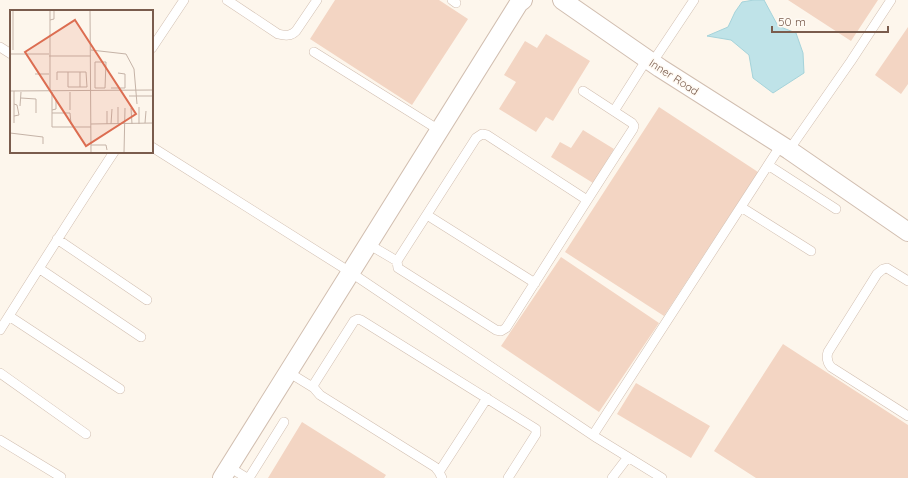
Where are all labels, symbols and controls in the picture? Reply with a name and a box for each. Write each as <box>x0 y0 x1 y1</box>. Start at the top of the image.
scale bar <box>772 8 888 34</box>
inset map <box>10 10 153 153</box>
text: 50 m <box>778 14 806 29</box>
street label: Inner Road <box>647 56 701 98</box>

